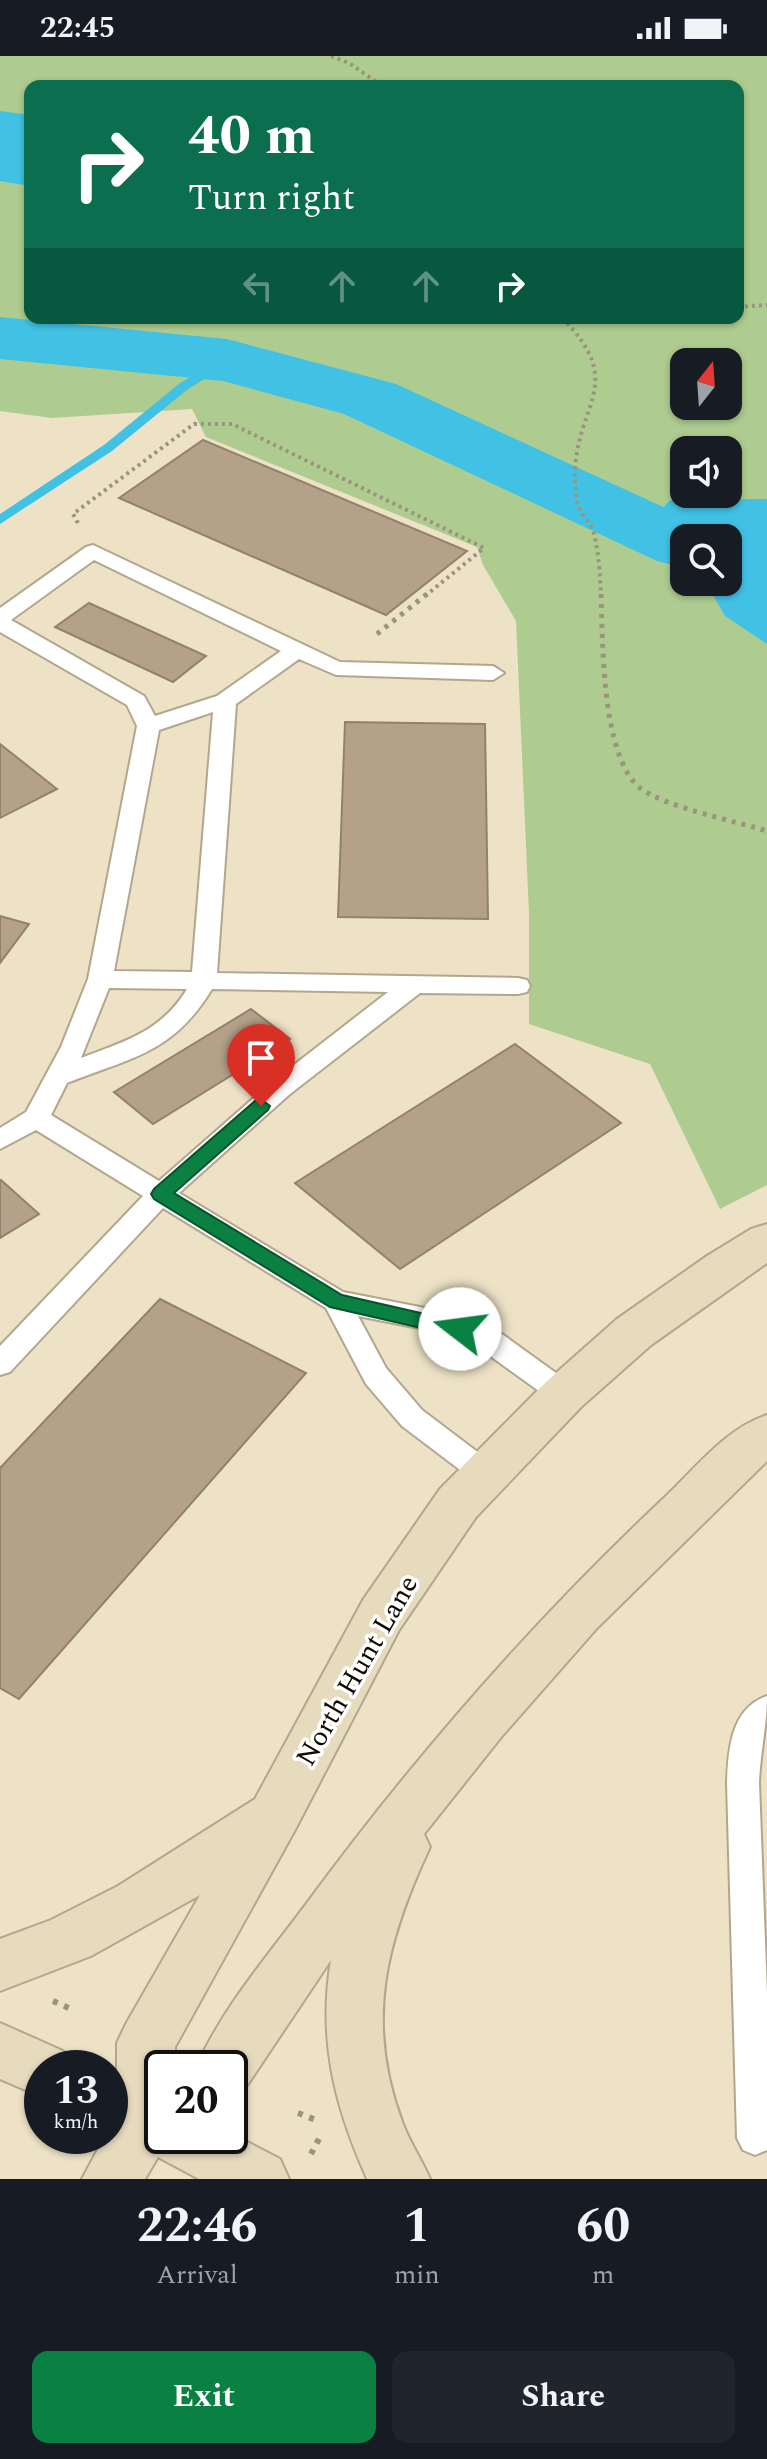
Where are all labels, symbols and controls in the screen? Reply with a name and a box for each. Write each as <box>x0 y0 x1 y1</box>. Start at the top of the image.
text: 22:45 <box>40 5 115 51</box>
text: 40 m <box>188 94 315 179</box>
icon: right <box>56 112 160 216</box>
text: Turn right <box>188 171 355 226</box>
icon: left <box>236 264 280 308</box>
icon: ahead <box>320 264 364 308</box>
icon: ahead <box>404 264 448 308</box>
icon: right <box>488 264 532 308</box>
north arrow <box>670 348 742 420</box>
map controls <box>670 348 742 596</box>
button: sound <box>670 436 742 508</box>
button: search <box>670 524 742 596</box>
pin <box>227 1024 295 1106</box>
icon: arrive <box>239 1036 283 1080</box>
position arrow <box>418 1287 502 1371</box>
street label: North Hunt Lane <box>285 1567 430 1774</box>
speed limit sign: 20 <box>144 2050 248 2154</box>
text: 13 <box>54 2061 98 2122</box>
text: km/h <box>54 2107 99 2137</box>
text: 22:46 <box>137 2190 257 2263</box>
text: 1 <box>403 2190 430 2263</box>
text: 60 <box>576 2190 630 2263</box>
text: Arrival <box>157 2255 238 2295</box>
text: min <box>394 2255 440 2295</box>
text: m <box>592 2255 614 2295</box>
button: Exit <box>32 2351 376 2443</box>
button: Share <box>392 2351 735 2443</box>

